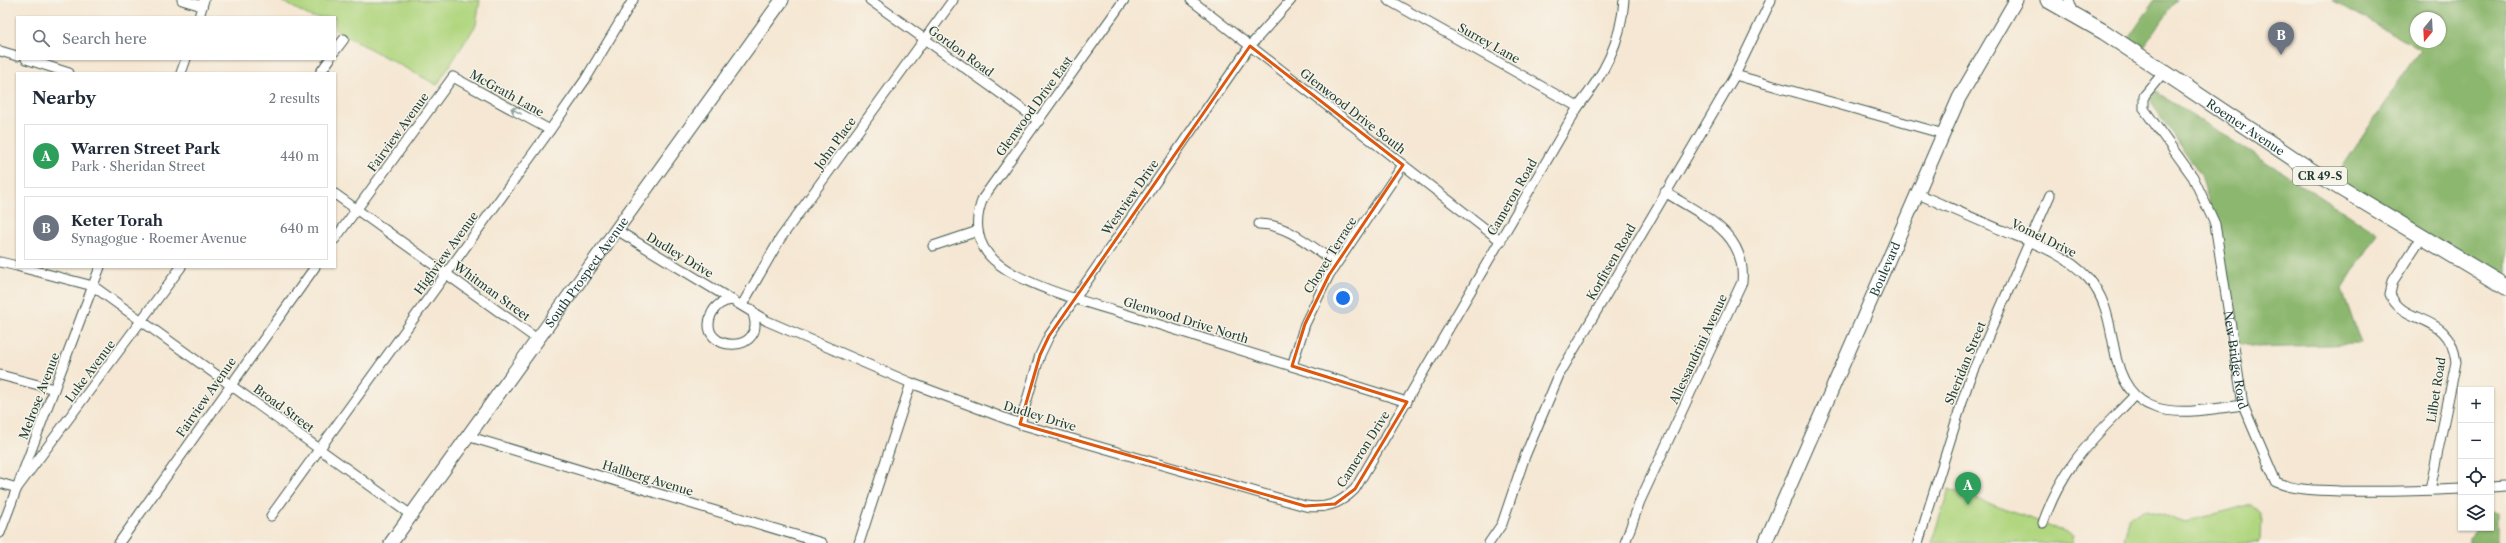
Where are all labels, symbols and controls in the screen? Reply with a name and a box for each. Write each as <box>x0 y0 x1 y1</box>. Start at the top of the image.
north arrow <box>2410 12 2446 48</box>
search box <box>16 16 336 60</box>
street label: Surrey Lane <box>1455 20 1523 66</box>
street label: Gordon Road <box>925 22 997 80</box>
pin: B <box>2268 22 2294 55</box>
icon: search <box>30 27 52 49</box>
text: Search here <box>62 29 147 48</box>
street label: Glenwood Drive East <box>993 52 1076 159</box>
street label: Glenwood Drive South <box>1297 65 1409 157</box>
street label: McGrath Lane <box>467 66 547 120</box>
text: Nearby <box>32 88 96 108</box>
street label: Fairview Avenue <box>364 89 432 174</box>
text: 2 results <box>269 90 320 106</box>
street label: Roemer Avenue <box>2204 95 2288 158</box>
one-way arrow <box>510 107 522 115</box>
street label: John Place <box>810 114 859 174</box>
text: Warren Street Park <box>71 139 220 158</box>
text: A <box>41 148 51 164</box>
text: 440 m <box>280 148 319 164</box>
street label: Cameron Road <box>1484 155 1540 238</box>
street label: Westview Drive <box>1098 156 1162 239</box>
text: Park · Sheridan Street <box>71 158 205 174</box>
road number: CR 49-S <box>2293 167 2347 185</box>
street label: Highview Avenue <box>411 208 481 297</box>
text: Keter Torah <box>71 211 163 230</box>
street label: South Prospect Avenue <box>541 214 631 330</box>
street label: Chovet Terrace <box>1300 214 1360 296</box>
street label: Vomel Drive <box>2008 215 2079 260</box>
text: B <box>41 220 51 236</box>
text: 640 m <box>280 220 319 236</box>
street label: Korfitsen Road <box>1583 221 1639 303</box>
street label: Dudley Drive <box>644 229 716 281</box>
text: Synagogue · Roemer Avenue <box>71 230 247 246</box>
street label: Boulevard <box>1866 239 1903 298</box>
street label: Whitman Street <box>450 258 534 324</box>
your location <box>1333 288 1353 308</box>
street label: Allessandrini Avenue <box>1666 291 1730 407</box>
street label: Glenwood Drive North <box>1122 294 1251 346</box>
street label: New Bridge Road <box>2221 310 2252 412</box>
street label: Sheridan Street <box>1941 318 1989 407</box>
street label: Luke Avenue <box>62 337 118 405</box>
street label: Melrose Avenue <box>16 350 63 441</box>
street label: Fairview Avenue <box>173 354 239 440</box>
street label: Lilbet Road <box>2423 355 2449 424</box>
street label: Broad Street <box>251 381 318 436</box>
map controls <box>2458 387 2494 531</box>
button: + <box>2458 387 2494 423</box>
street label: Dudley Drive <box>1002 398 1078 434</box>
street label: Cameron Drive <box>1333 408 1393 490</box>
button: − <box>2458 423 2494 459</box>
street label: Hallberg Avenue <box>601 457 696 499</box>
button: locate <box>2458 459 2494 495</box>
pin: A <box>1955 472 1981 505</box>
button: layers <box>2458 495 2494 531</box>

